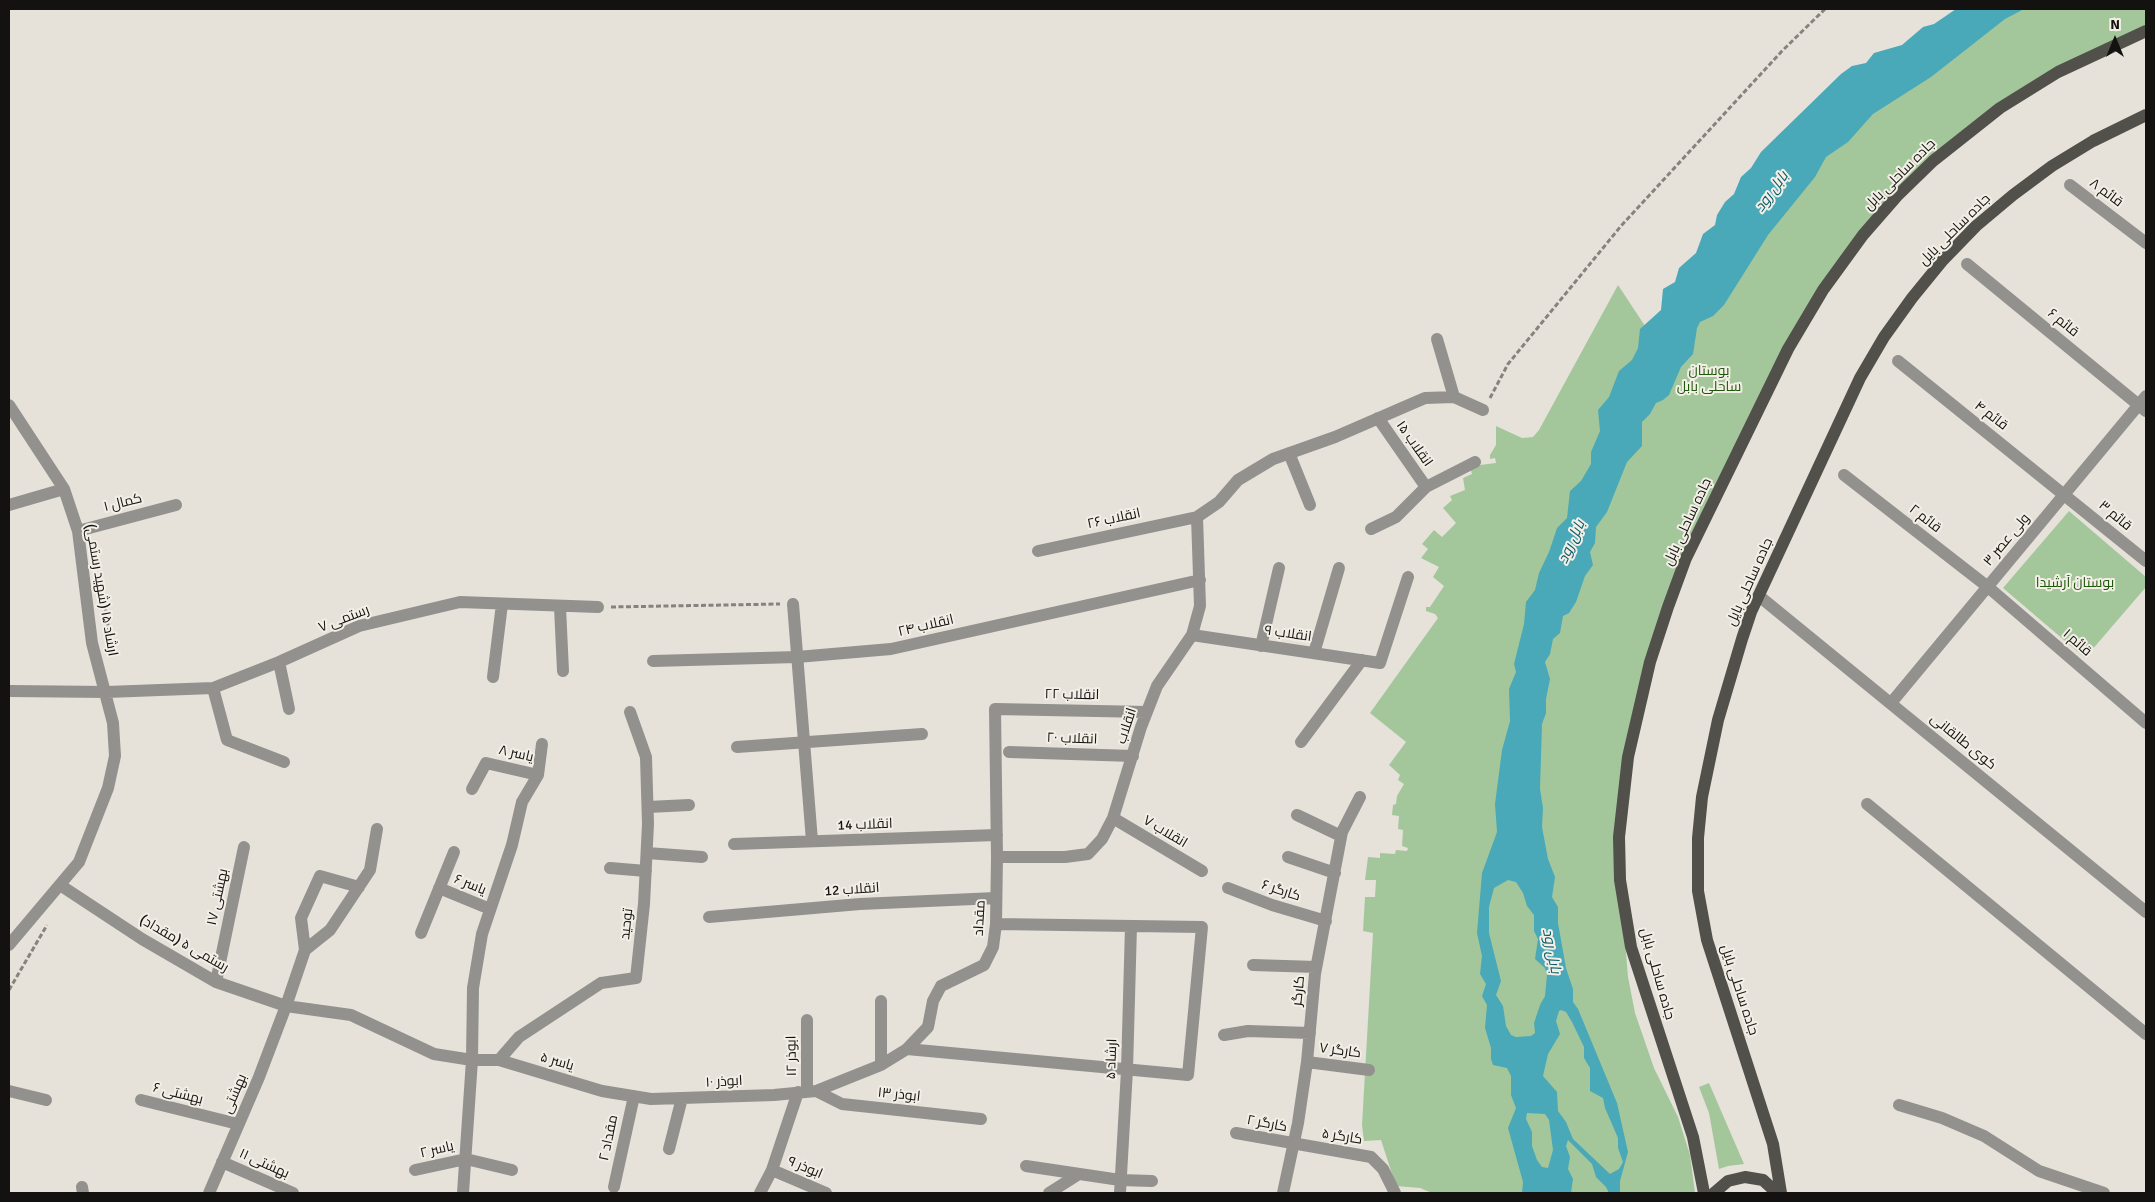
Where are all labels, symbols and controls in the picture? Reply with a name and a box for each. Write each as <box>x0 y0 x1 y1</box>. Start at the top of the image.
north arrow <box>2090 15 2140 65</box>
text: N <box>2110 16 2120 33</box>
street label: جاده ساحلی بابل <box>1861 136 1939 214</box>
water label: بابل رود <box>1751 168 1793 216</box>
street label: قائم ۸ <box>2086 175 2126 211</box>
street label: جاده ساحلی بایل <box>1916 191 1994 269</box>
street label: قائم ۶ <box>2044 305 2082 341</box>
park label: بوستان ساحلی بابل <box>1677 363 1741 396</box>
street label: قائم ۴ <box>1971 398 2011 434</box>
street label: انقلاب ۱۵ <box>1392 418 1436 470</box>
street label: جاده ساحلی بابل <box>1660 476 1716 568</box>
street label: کمال ۱ <box>102 490 144 516</box>
street label: قائم ۳ <box>2095 497 2135 535</box>
street label: قائم ۲ <box>1906 501 1944 537</box>
street label: انقلاب ۲۶ <box>1086 505 1142 533</box>
street label: ولی عصر ۳ <box>1980 510 2034 570</box>
water label: بابل رود <box>1555 518 1589 566</box>
street label: ارشاد ۱۵ (شهید رستمی) <box>81 523 121 657</box>
street label: جاده ساحلی بایل <box>1723 535 1777 629</box>
park label: بوستان آرشیدا <box>2036 575 2114 591</box>
street label: رستمی ۷ <box>316 602 372 636</box>
street label: انقلاب ۲۴ <box>897 611 955 641</box>
street label: انقلاب ۹ <box>1263 622 1313 646</box>
street label: قائم ۱ <box>2059 626 2095 660</box>
street label: انقلاب ۲۲ <box>1044 686 1100 704</box>
street label: انقلاب <box>1113 706 1141 746</box>
street label: کوی طالقانی <box>1927 710 1999 774</box>
street label: انقلاب ۲۰ <box>1046 730 1098 748</box>
street label: یاسر ۸ <box>497 742 535 766</box>
street label: انقلاب ۷ <box>1140 812 1190 852</box>
street label: انقلاب 14 <box>837 816 893 834</box>
street label: بهشتی ۱۷ <box>204 867 232 927</box>
street label: یاسر ۶ <box>451 871 489 899</box>
street label: کارگر ۶ <box>1259 877 1303 905</box>
street label: انقلاب 12 <box>824 880 880 900</box>
street label: مقداد <box>971 900 989 936</box>
street label: توحید <box>617 908 637 940</box>
street label: رستمی ۵ (مقداد) <box>136 912 232 976</box>
street label: جاده ساحلی بابل <box>1636 926 1678 1022</box>
water label: بابل رود <box>1538 927 1564 975</box>
street label: جاده ساحلی بایل <box>1716 942 1762 1038</box>
street label: کارگر <box>1289 975 1309 1007</box>
street label: ابوذر ۱۲ <box>783 1035 801 1077</box>
street label: ارشاد ۵ <box>1103 1038 1121 1080</box>
street label: کارگر ۷ <box>1318 1040 1362 1062</box>
street label: یاسر ۵ <box>538 1049 576 1075</box>
street label: بهشتی <box>219 1072 251 1116</box>
street label: ابوذر ۱۰ <box>705 1073 743 1091</box>
street label: بهشتی ۶ <box>151 1080 205 1108</box>
street label: ابوذر ۱۳ <box>877 1084 921 1106</box>
street label: کارگر ۲ <box>1245 1112 1289 1136</box>
street label: مقداد ۲ <box>596 1114 622 1162</box>
street label: کارگر ۵ <box>1320 1126 1364 1148</box>
street label: یاسر ۲ <box>419 1138 455 1162</box>
street label: بهشتی ۱۱ <box>236 1145 292 1183</box>
street label: ابوذر ۹ <box>785 1153 825 1183</box>

